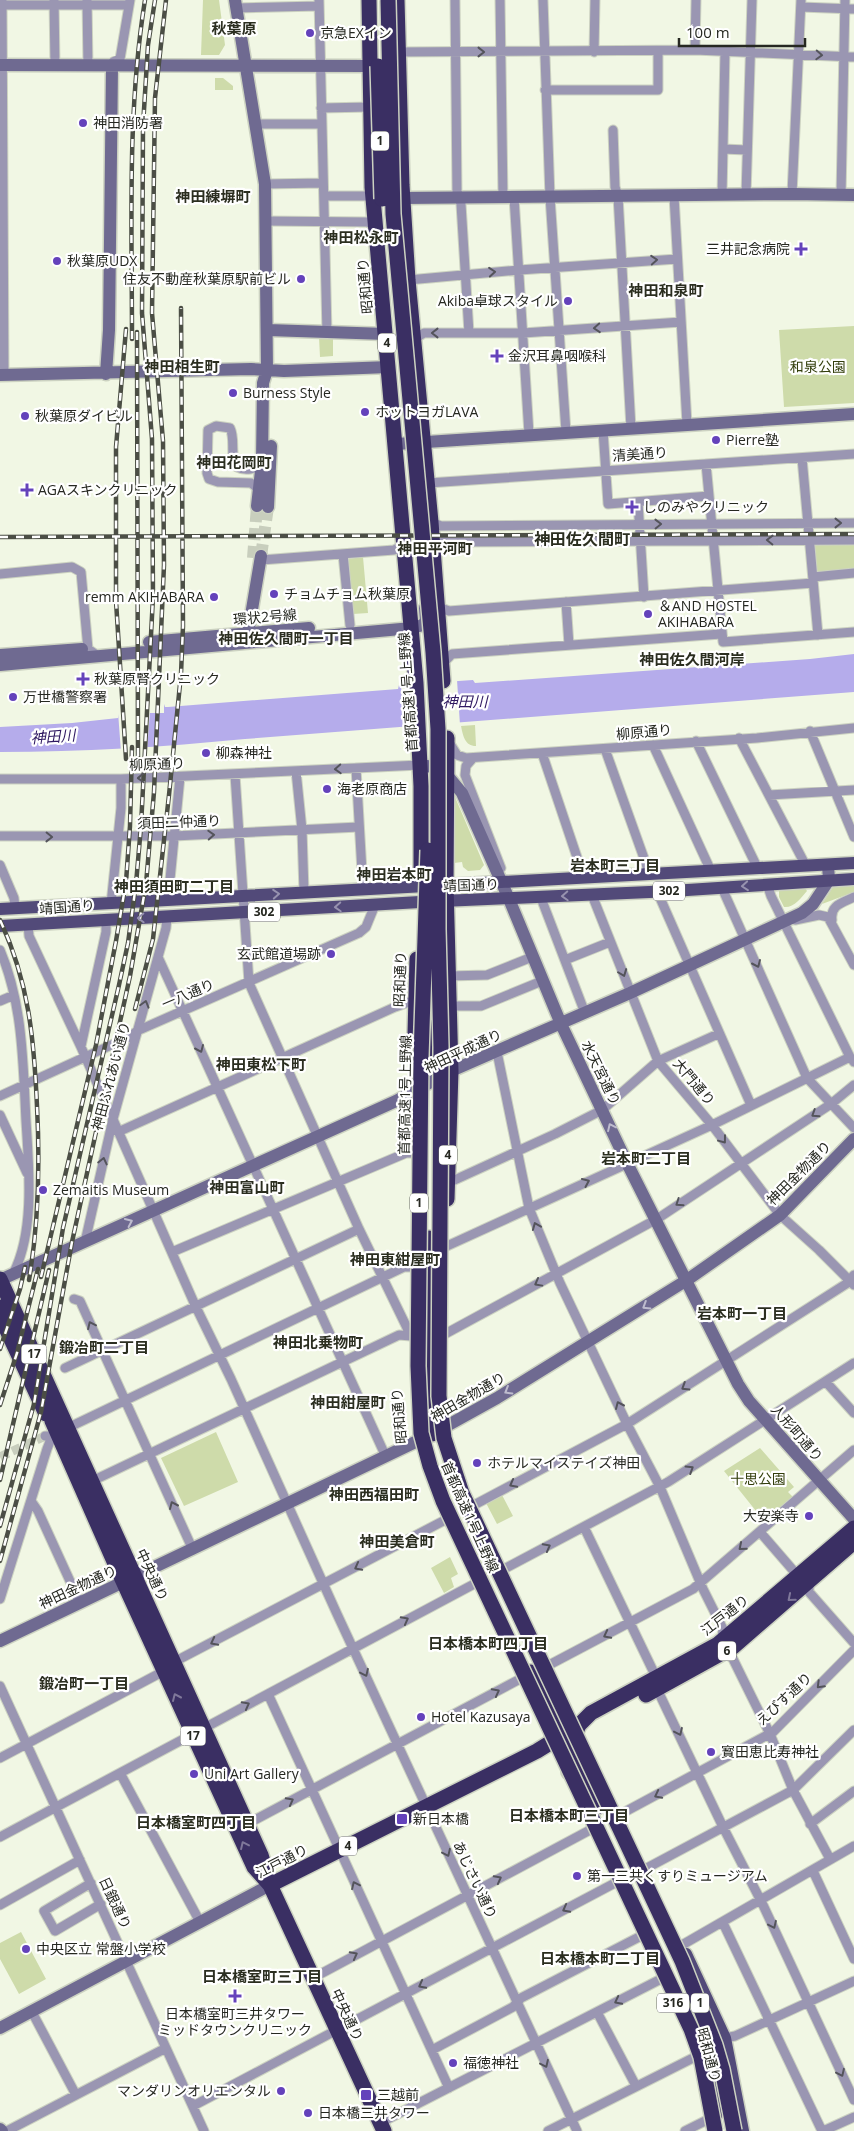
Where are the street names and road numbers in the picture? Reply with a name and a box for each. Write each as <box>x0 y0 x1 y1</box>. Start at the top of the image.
road number: 1 <box>371 132 389 150</box>
street label: 昭和通り <box>353 257 376 315</box>
road number: 4 <box>378 333 396 352</box>
street label: 清美通り <box>611 442 669 465</box>
street label: 環状2号線 <box>232 604 298 629</box>
street label: 首都高速1号上野線 <box>394 632 421 753</box>
street label: 柳原通り <box>615 720 673 743</box>
street label: 柳原通り <box>129 753 185 774</box>
street label: 須田二仲通り <box>137 811 221 832</box>
street label: 靖国通り <box>443 874 499 895</box>
road number: 302 <box>653 881 685 900</box>
street label: 靖国通り <box>38 895 96 918</box>
road number: 302 <box>248 902 280 922</box>
street label: 昭和通り <box>389 951 410 1007</box>
street label: 一八通り <box>158 974 217 1013</box>
street label: 神田ふれあい通り <box>87 1019 134 1132</box>
street label: 神田平成通り <box>421 1024 505 1077</box>
street label: 首都高速1号上野線 <box>394 1035 415 1155</box>
street label: 水天宮通り <box>578 1037 625 1108</box>
street label: 大門通り <box>669 1054 720 1109</box>
street label: 神田金物通り <box>762 1136 835 1209</box>
road number: 4 <box>439 1146 457 1164</box>
road number: 1 <box>410 1194 428 1212</box>
road number: 17 <box>22 1345 46 1364</box>
street label: 神田金物通り <box>427 1367 509 1426</box>
street label: 昭和通り <box>387 1387 410 1445</box>
street label: 人形町通り <box>767 1400 828 1465</box>
street label: 首都高速1号上野線 <box>437 1458 504 1575</box>
street label: 中央通り <box>132 1545 173 1604</box>
street label: 神田金物通り <box>36 1560 120 1613</box>
street label: 江戸通り <box>697 1590 753 1639</box>
road number: 6 <box>718 1642 736 1660</box>
street label: えびす通り <box>752 1668 816 1729</box>
road number: 17 <box>180 1726 206 1745</box>
road number: 4 <box>339 1836 357 1855</box>
street label: あじさい通り <box>449 1838 502 1922</box>
street label: 江戸通り <box>253 1839 311 1882</box>
street label: 日銀通り <box>95 1873 136 1932</box>
street label: 中央通り <box>327 1985 368 2044</box>
road number: 316 <box>657 1994 689 2012</box>
road number: 1 <box>691 1994 709 2012</box>
street label: 昭和通り <box>693 2025 726 2084</box>

